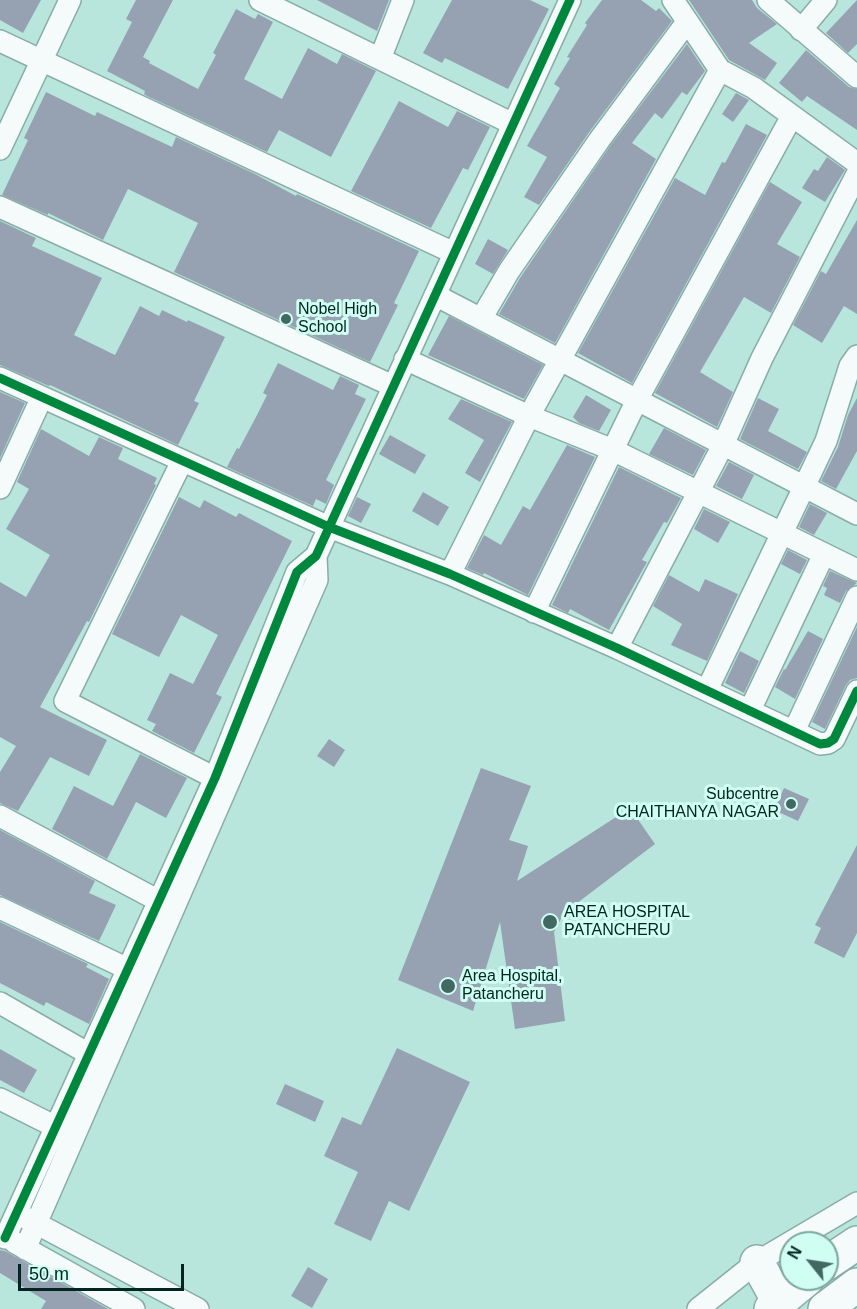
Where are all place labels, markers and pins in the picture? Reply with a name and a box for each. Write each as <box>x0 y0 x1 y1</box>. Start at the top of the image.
place label: Nobel High School <box>298 300 377 338</box>
marker: Nobel High School <box>279 312 293 326</box>
place label: Subcentre CHAITHANYA NAGAR <box>616 785 779 823</box>
marker: Subcentre CHAITHANYA NAGAR <box>784 797 798 811</box>
place label: AREA HOSPITAL PATANCHERU <box>564 903 690 941</box>
marker: AREA HOSPITAL PATANCHERU <box>541 913 559 931</box>
place label: Area Hospital, Patancheru <box>462 967 562 1005</box>
marker: Area Hospital, Patancheru <box>439 977 457 995</box>

